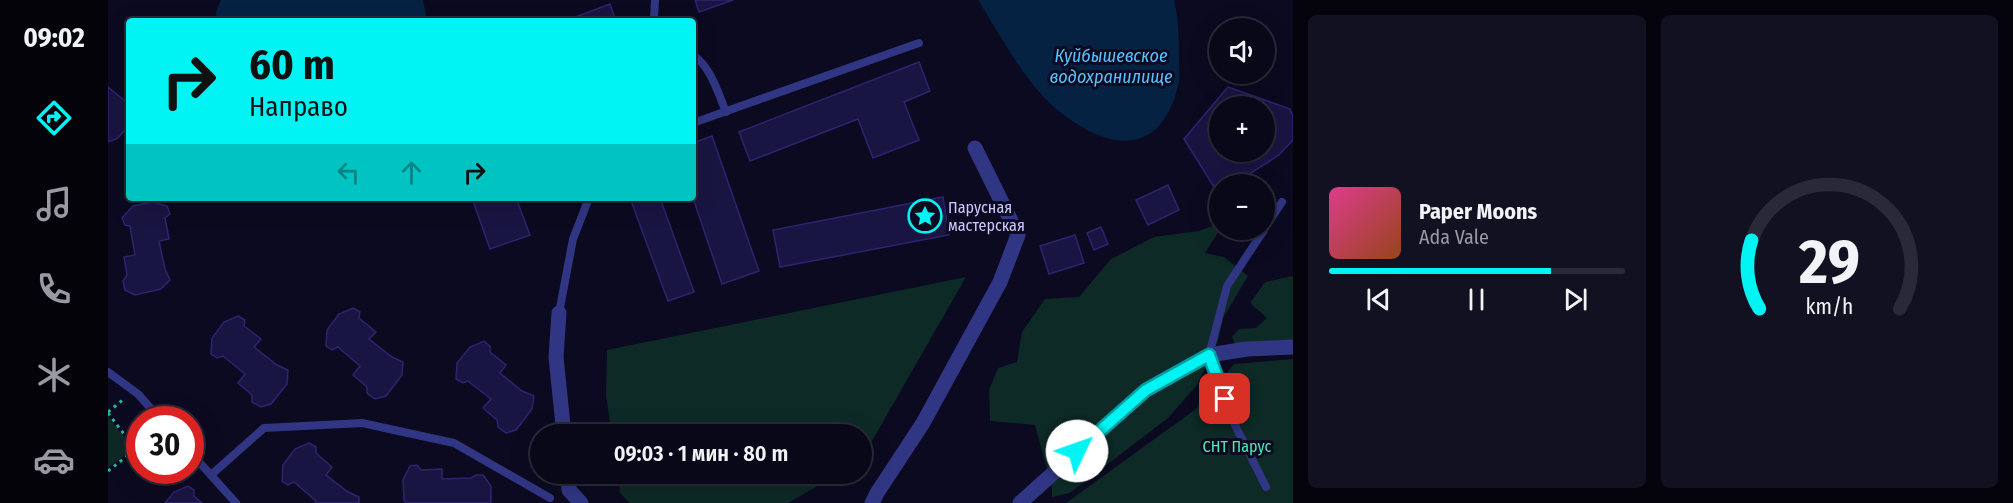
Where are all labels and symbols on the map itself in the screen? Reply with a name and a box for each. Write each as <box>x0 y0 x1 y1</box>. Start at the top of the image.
water label: Куйбышевское водохранилище <box>1050 45 1173 88</box>
place icon: Парусная мастерская <box>907 198 943 234</box>
place label: Парусная мастерская <box>948 198 1025 235</box>
pin <box>1199 373 1250 424</box>
speed limit sign: 30 <box>126 406 204 484</box>
position arrow <box>1045 419 1109 483</box>
park label: СНТ Парус <box>1203 437 1272 456</box>

